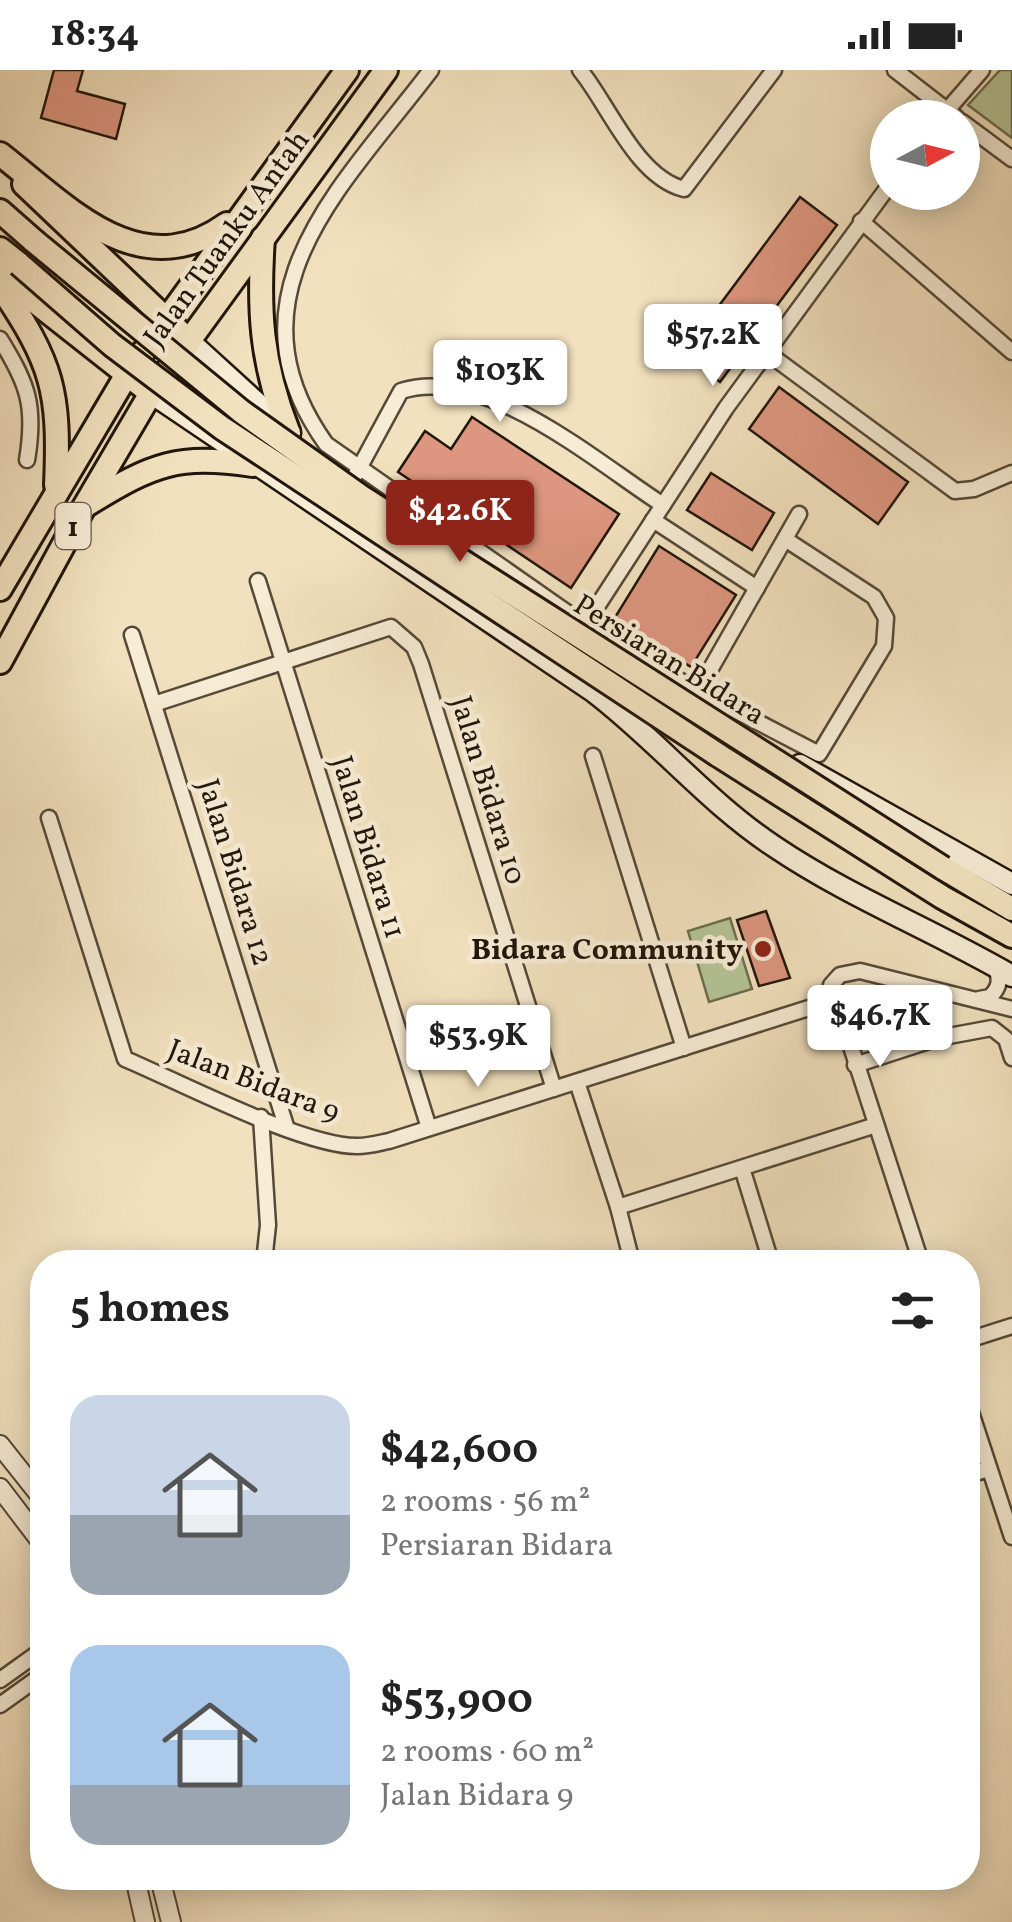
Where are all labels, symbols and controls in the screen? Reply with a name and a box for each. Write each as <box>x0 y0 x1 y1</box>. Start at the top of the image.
text: 18:34 <box>50 9 139 62</box>
north arrow <box>870 100 980 210</box>
map controls <box>870 100 980 210</box>
street label: Jalan Tuanku Antah <box>134 122 321 356</box>
pin: $57.2K <box>632 304 794 389</box>
text: $57.2K <box>666 314 760 358</box>
pin: $103K <box>430 340 570 425</box>
text: $103K <box>455 350 545 394</box>
pin: $42.6K <box>379 480 541 565</box>
text: $42.6K <box>408 490 512 534</box>
road number: 1 <box>56 503 90 549</box>
street label: Persiaran Bidara <box>565 585 773 737</box>
street label: Jalan Bidara 10 <box>438 691 536 890</box>
street label: Jalan Bidara 11 <box>319 751 415 944</box>
street label: Jalan Bidara 12 <box>186 774 282 971</box>
place label: Bidara Community <box>471 930 743 972</box>
marker: Bidara Community <box>752 938 774 960</box>
pin: $46.7K <box>799 985 961 1070</box>
text: $46.7K <box>829 995 931 1039</box>
pin: $53.9K <box>397 1005 559 1090</box>
text: $53.9K <box>428 1015 528 1059</box>
street label: Jalan Bidara 9 <box>161 1030 345 1134</box>
text: 5 homes <box>70 1281 230 1340</box>
icon: filters <box>885 1283 940 1338</box>
text: $42,600 <box>380 1422 538 1481</box>
icon: home <box>150 1435 270 1555</box>
text: 2 rooms · 56 m² <box>380 1481 590 1525</box>
text: Persiaran Bidara <box>380 1525 614 1569</box>
text: $53,900 <box>380 1672 533 1731</box>
icon: home <box>150 1685 270 1805</box>
text: 2 rooms · 60 m² <box>380 1731 594 1775</box>
text: Jalan Bidara 9 <box>380 1775 573 1819</box>

